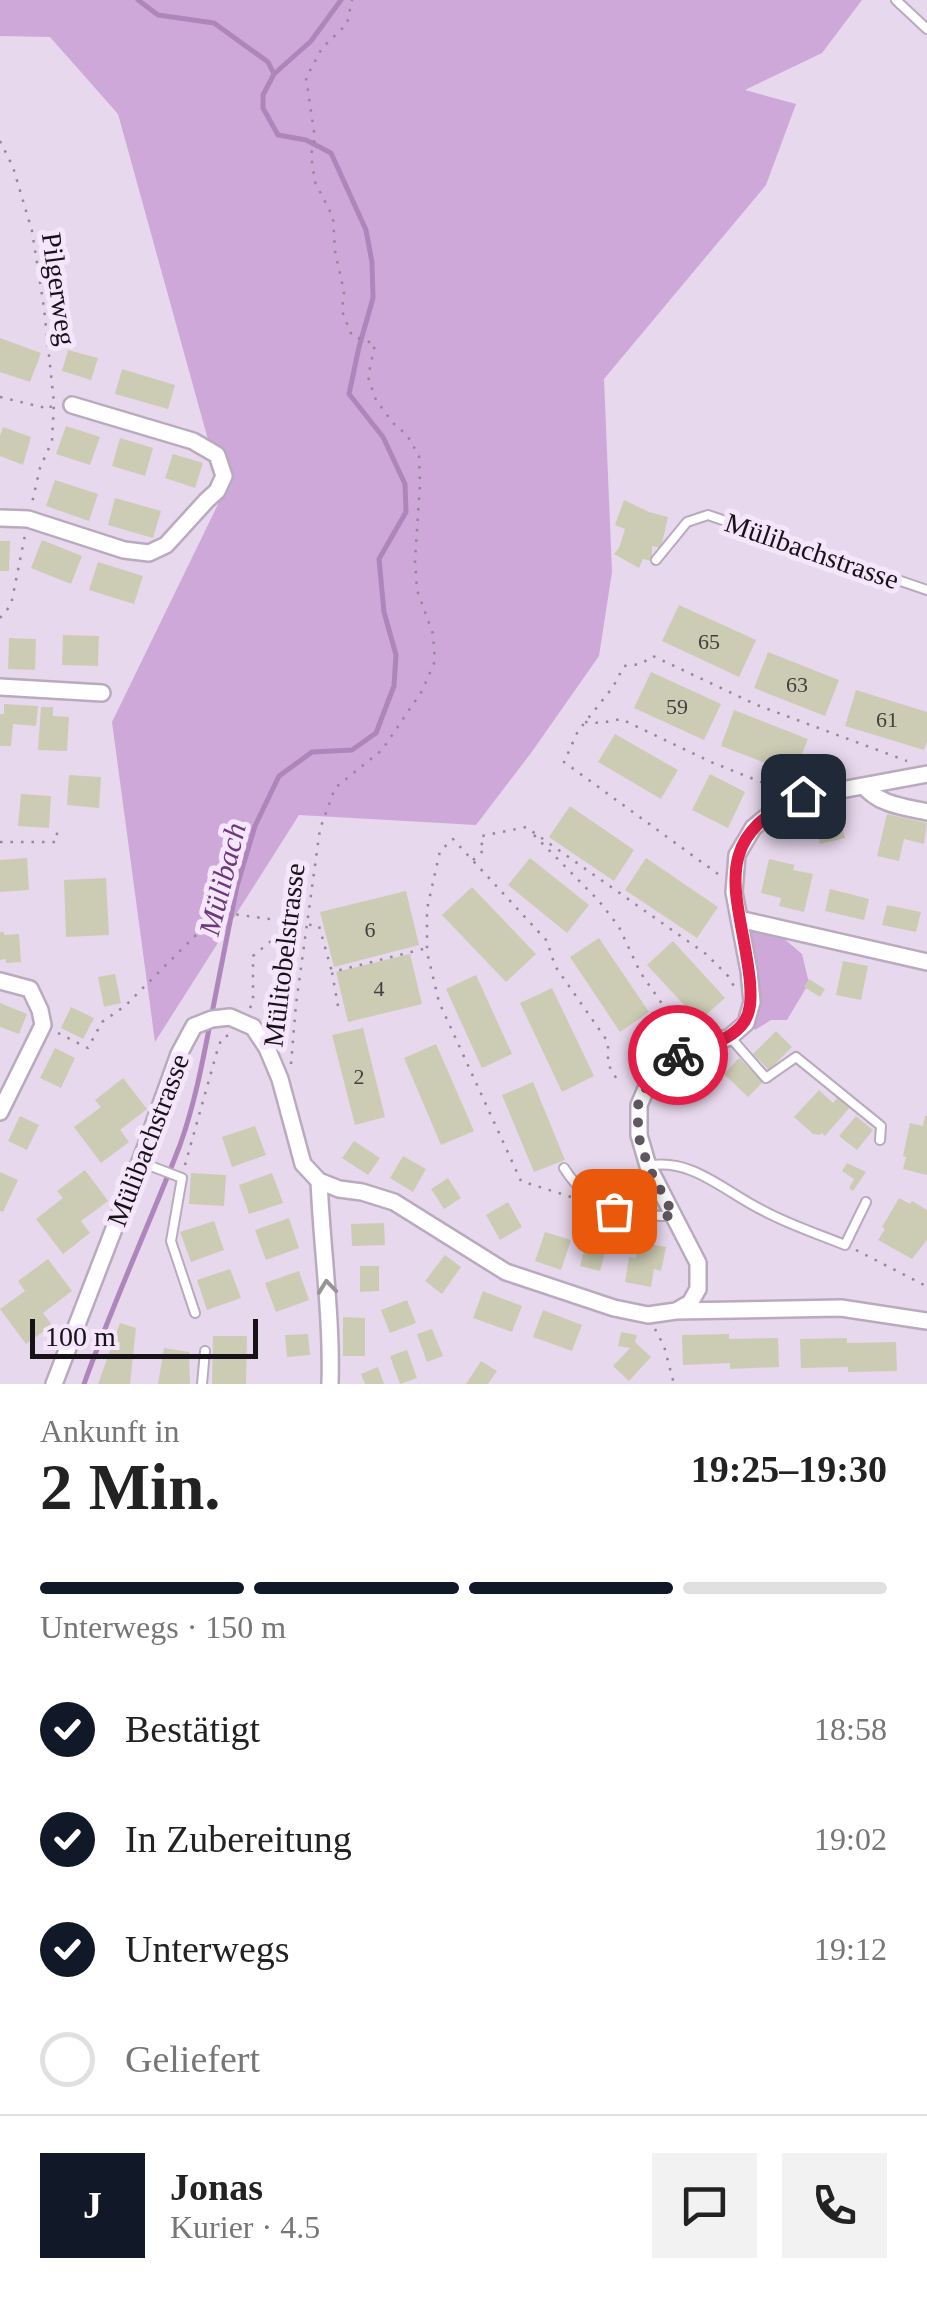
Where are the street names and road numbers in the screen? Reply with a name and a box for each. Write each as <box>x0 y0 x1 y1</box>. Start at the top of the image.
street label: Pilgerweg <box>36 231 82 347</box>
street label: Mülibachstrasse <box>721 507 903 595</box>
street label: Mülitobelstrasse <box>257 861 311 1049</box>
street label: Mülibachstrasse <box>101 1050 195 1230</box>

